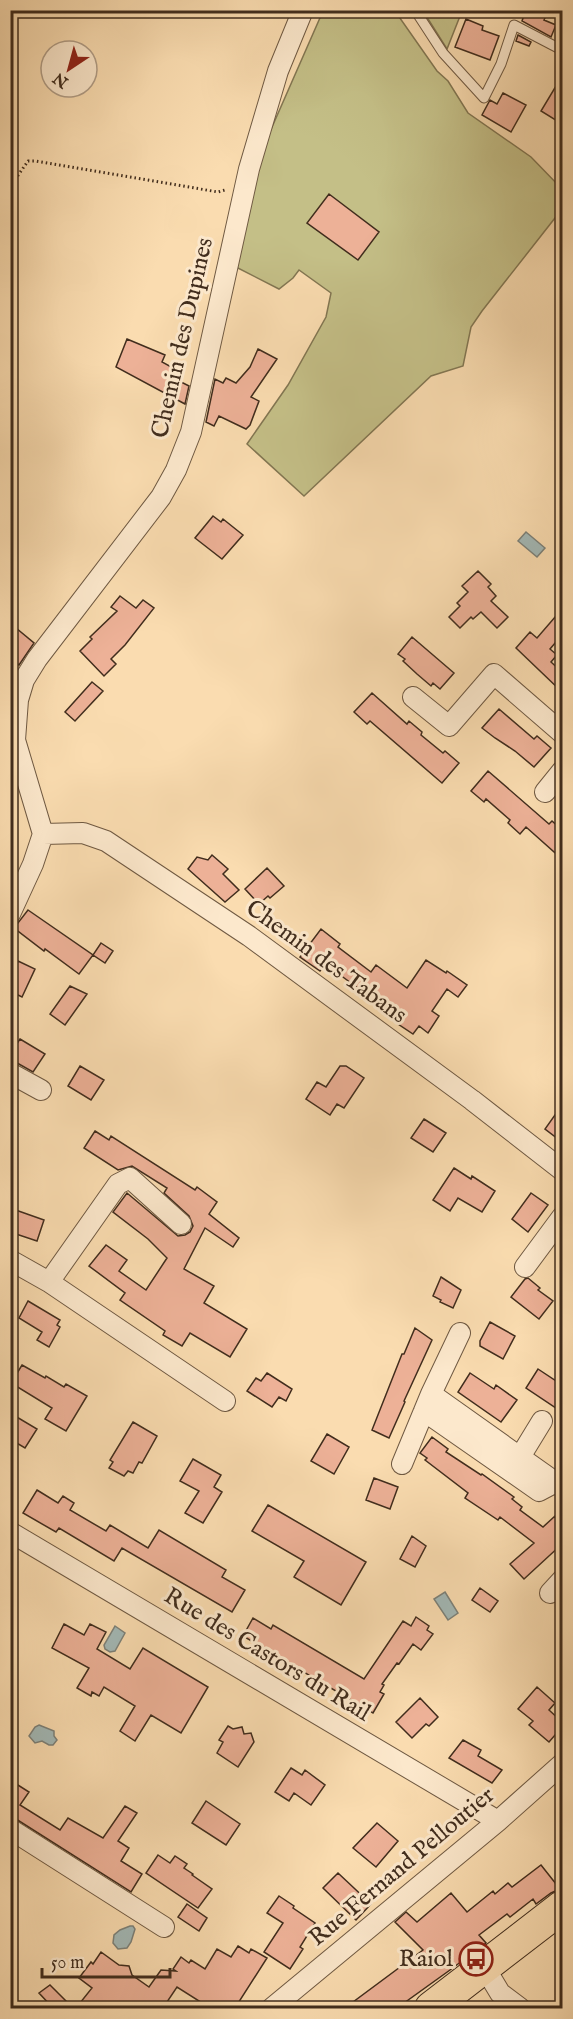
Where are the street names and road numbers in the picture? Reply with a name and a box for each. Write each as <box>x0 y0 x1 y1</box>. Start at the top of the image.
street label: Chemin des Dupines <box>145 235 221 441</box>
street label: Chemin des Tabans <box>239 893 413 1031</box>
street label: Rue des Castors du Rail <box>158 1581 376 1729</box>
street label: Rue Fernand Pelloutier <box>303 1780 501 1954</box>

